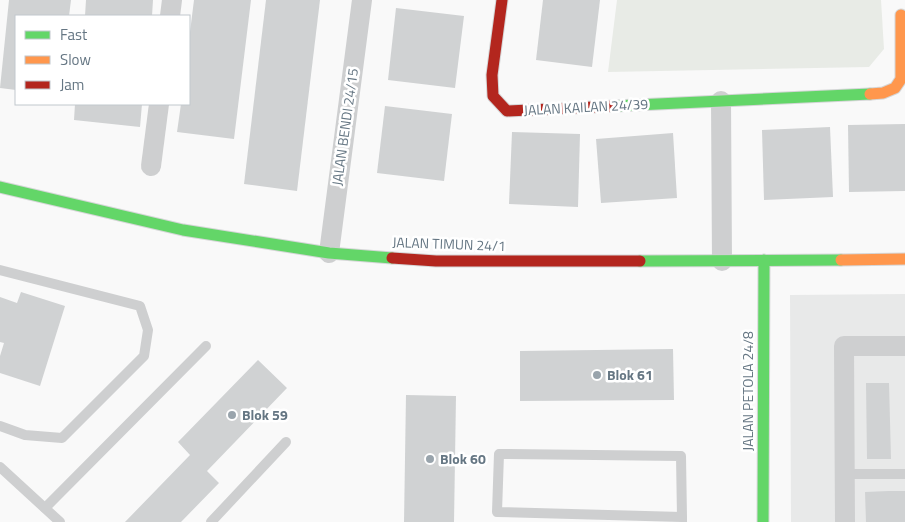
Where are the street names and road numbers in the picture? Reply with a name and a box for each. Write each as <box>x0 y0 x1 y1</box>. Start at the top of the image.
street label: JALAN BENDI 24/15 <box>326 67 363 187</box>
street label: JALAN KAILAN 24/39 <box>523 93 649 120</box>
street label: JALAN TIMUN 24/1 <box>392 231 506 256</box>
street label: JALAN PETOLA 24/8 <box>737 331 758 451</box>

